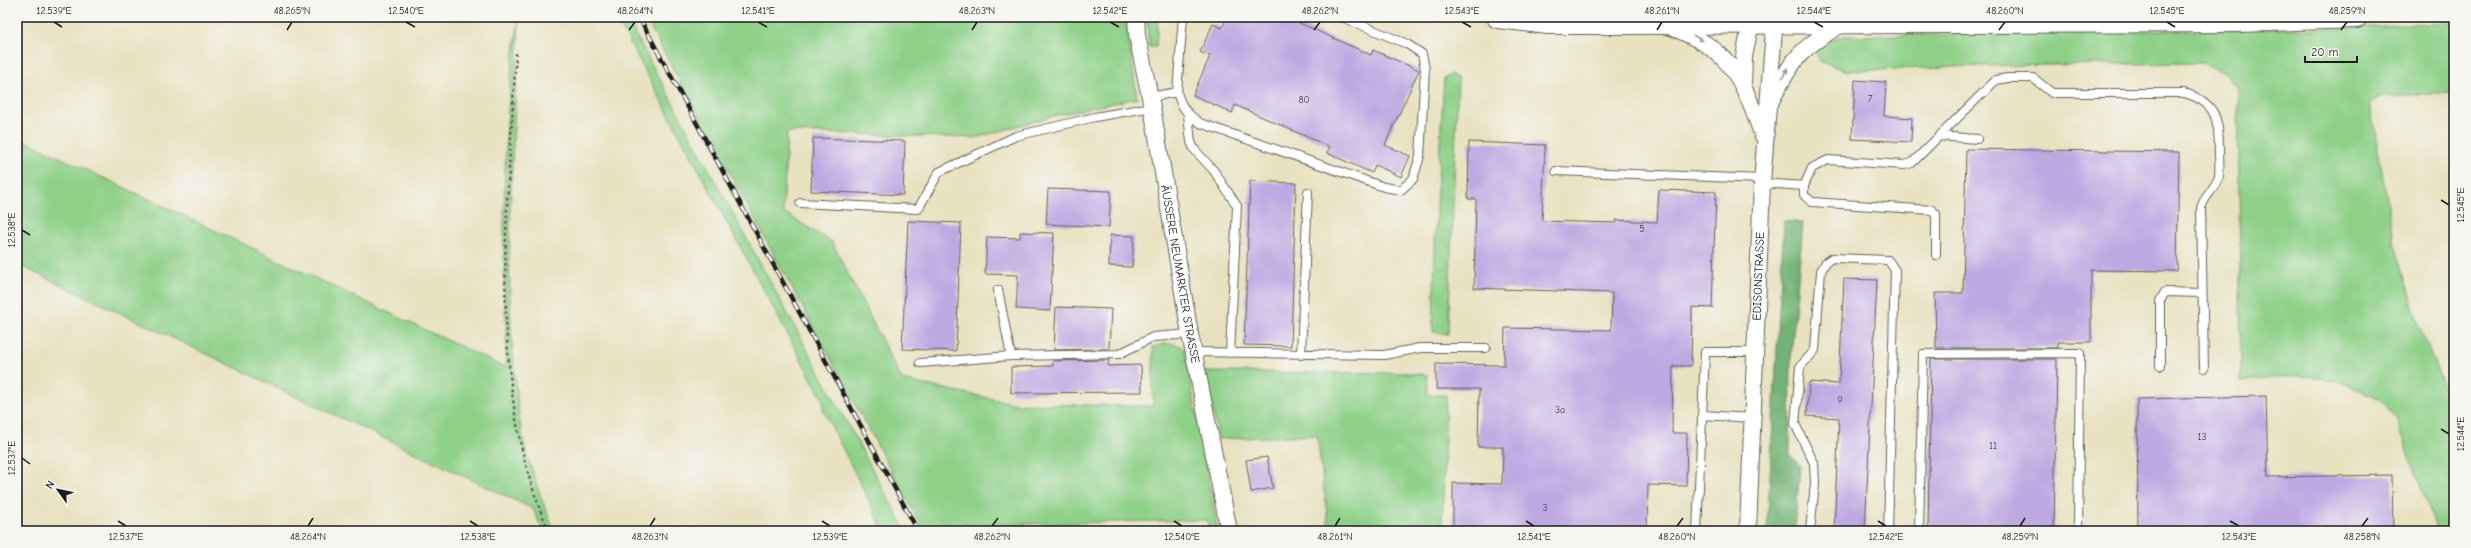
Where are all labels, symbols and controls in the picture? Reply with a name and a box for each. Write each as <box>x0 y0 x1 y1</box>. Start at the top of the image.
text: 12.539°E <box>36 5 72 17</box>
text: 48.265°N <box>274 5 310 17</box>
text: 12.540°E <box>388 5 424 17</box>
text: 48.264°N <box>617 5 653 17</box>
text: 12.541°E <box>741 5 775 17</box>
text: 48.263°N <box>959 5 995 17</box>
text: 12.542°E <box>1093 5 1127 17</box>
text: 48.262°N <box>1302 5 1338 17</box>
text: 12.543°E <box>1445 5 1479 17</box>
text: 48.261°N <box>1644 5 1680 17</box>
text: 12.544°E <box>1797 5 1831 17</box>
text: 48.260°N <box>1986 5 2024 17</box>
text: 12.545°E <box>2150 5 2184 17</box>
text: 48.259°N <box>2329 5 2365 17</box>
one-way arrow <box>1692 35 1704 42</box>
scale bar <box>2305 38 2357 64</box>
text: 20 m <box>2311 45 2339 59</box>
one-way arrow <box>1782 68 1788 79</box>
house number: 7 <box>1868 93 1873 105</box>
house number: 80 <box>1298 94 1310 106</box>
street label: ÄUSSERE NEUMARKTER STRASSE <box>1158 184 1203 364</box>
text: 12.545°E <box>2455 188 2467 222</box>
text: 12.538°E <box>6 213 18 247</box>
house number: 5 <box>1639 223 1645 235</box>
street label: EDISONSTRASSE <box>1749 231 1767 321</box>
house number: 9 <box>1837 394 1843 406</box>
house number: 3a <box>1555 404 1565 416</box>
text: 12.544°E <box>2455 417 2467 451</box>
house number: 13 <box>2197 431 2207 443</box>
house number: 11 <box>1989 440 1997 452</box>
text: 12.537°E <box>6 441 18 475</box>
north arrow <box>38 470 78 510</box>
text: N <box>43 478 57 491</box>
house number: 3 <box>1542 502 1548 514</box>
text: 12.537°E <box>109 531 143 543</box>
text: 48.264°N <box>290 531 326 543</box>
text: 12.538°E <box>461 531 495 543</box>
text: 48.263°N <box>632 531 668 543</box>
text: 12.539°E <box>812 531 848 543</box>
text: 48.262°N <box>974 531 1010 543</box>
text: 12.540°E <box>1164 531 1200 543</box>
text: 48.261°N <box>1317 531 1353 543</box>
text: 12.541°E <box>1517 531 1551 543</box>
text: 48.260°N <box>1658 531 1696 543</box>
text: 12.542°E <box>1869 531 1903 543</box>
text: 48.259°N <box>2002 531 2038 543</box>
text: 12.543°E <box>2222 531 2256 543</box>
text: 48.258°N <box>2344 531 2380 543</box>

